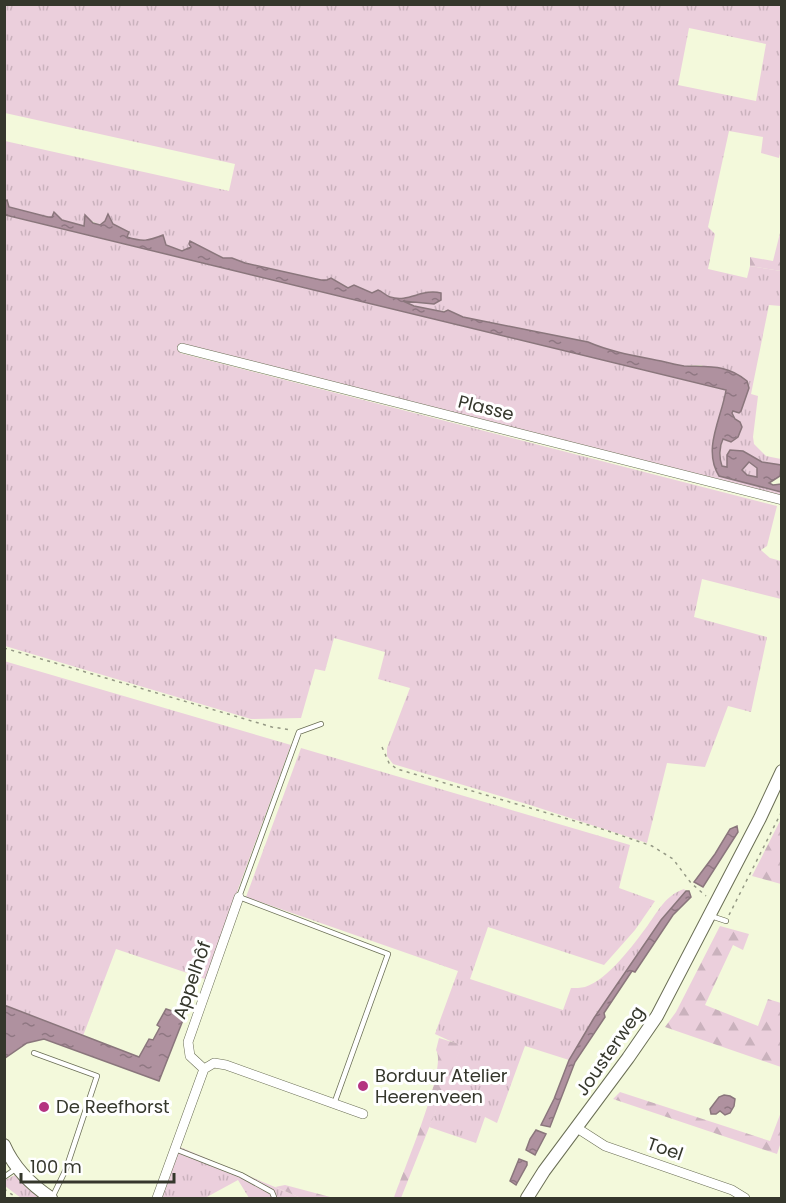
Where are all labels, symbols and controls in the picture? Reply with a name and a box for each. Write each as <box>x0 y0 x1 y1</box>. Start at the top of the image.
street label: Plasse <box>455 388 517 427</box>
street label: Appelhôf <box>167 937 217 1022</box>
street label: Jousterweg <box>569 1001 650 1101</box>
place label: Borduur Atelier Heerenveen <box>375 1063 508 1109</box>
marker: Borduur Atelier Heerenveen <box>356 1079 370 1093</box>
place label: De Reefhorst <box>56 1094 170 1119</box>
marker: De Reefhorst <box>37 1100 51 1114</box>
street label: Toel <box>644 1131 687 1166</box>
scale bar <box>21 1146 174 1184</box>
text: 100 m <box>30 1154 82 1179</box>

